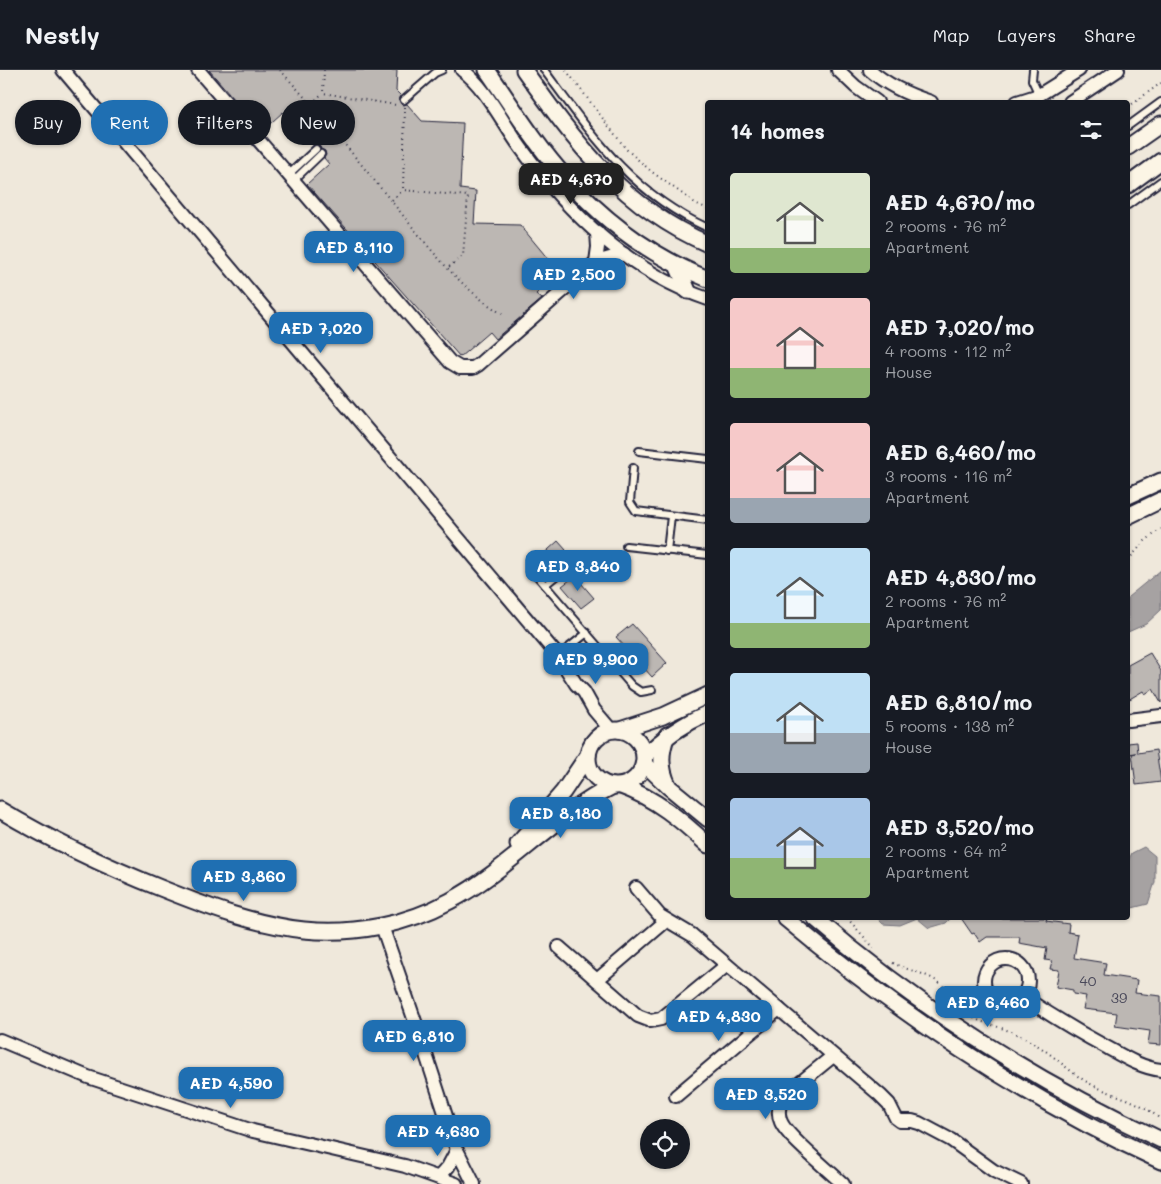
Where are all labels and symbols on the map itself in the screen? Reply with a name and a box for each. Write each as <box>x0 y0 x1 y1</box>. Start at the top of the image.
pin: AED 4,670 <box>514 162 628 205</box>
pin: AED 8,110 <box>297 230 411 273</box>
pin: AED 2,500 <box>517 258 631 300</box>
pin: AED 7,020 <box>264 312 378 354</box>
pin: AED 3,840 <box>521 550 635 592</box>
pin: AED 9,900 <box>539 642 653 685</box>
pin: AED 8,180 <box>504 796 618 839</box>
pin: AED 3,860 <box>187 860 301 902</box>
house number: 40 <box>1080 971 1097 990</box>
pin: AED 6,460 <box>931 986 1045 1028</box>
house number: 39 <box>1111 988 1127 1007</box>
pin: AED 4,830 <box>662 1000 776 1042</box>
pin: AED 6,810 <box>357 1020 471 1062</box>
pin: AED 4,590 <box>174 1066 288 1109</box>
pin: AED 3,520 <box>709 1078 823 1120</box>
pin: AED 4,630 <box>381 1114 495 1157</box>

